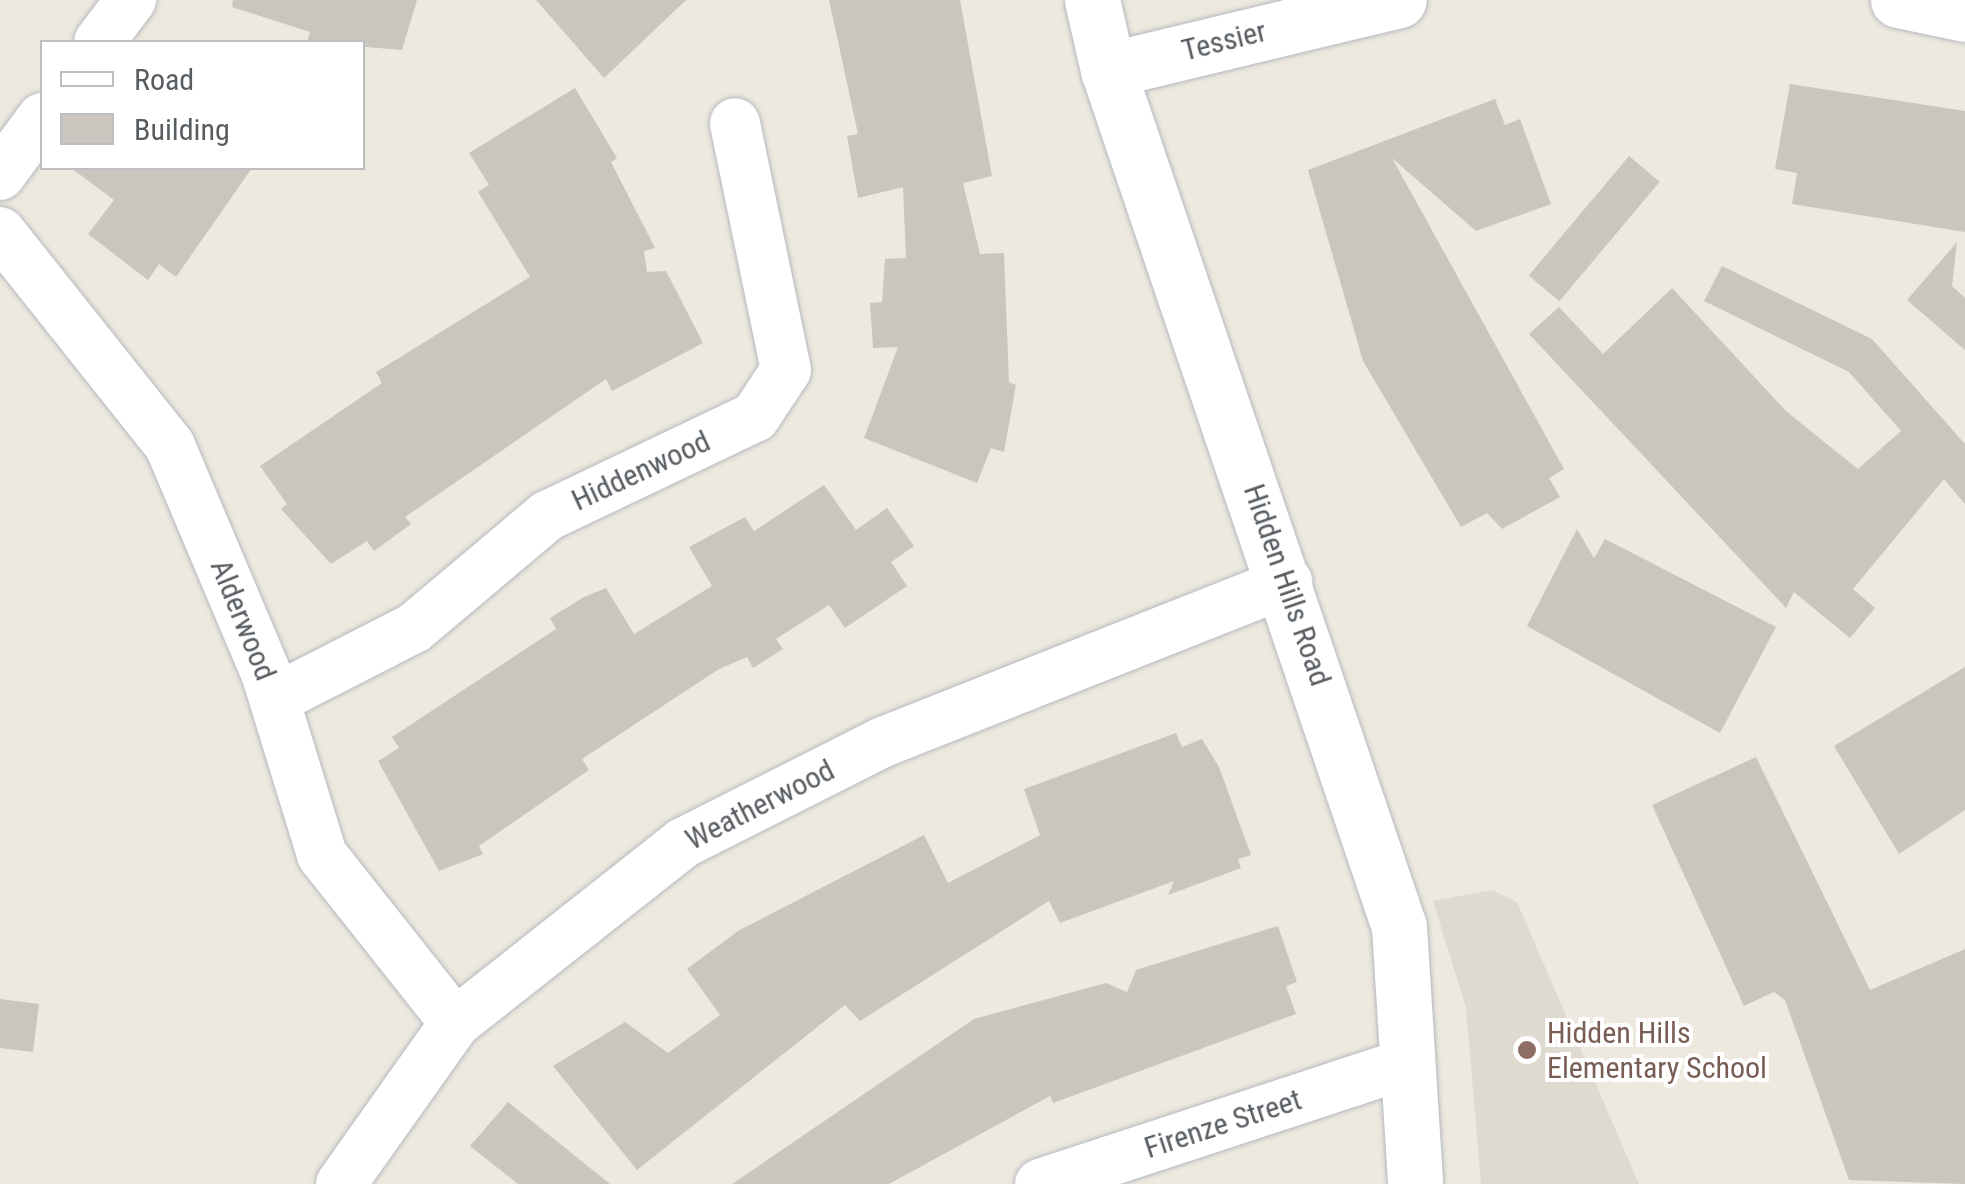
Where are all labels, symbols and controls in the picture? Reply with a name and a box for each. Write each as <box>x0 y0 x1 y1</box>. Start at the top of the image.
street label: Tessier <box>1178 13 1270 69</box>
legend <box>40 40 365 170</box>
text: Road <box>134 62 194 97</box>
text: Building <box>134 112 230 147</box>
street label: Hiddenwood <box>566 423 716 519</box>
street label: Hidden Hills Road <box>1236 479 1338 691</box>
street label: Alderwood <box>203 554 283 686</box>
street label: Weatherwood <box>680 752 840 858</box>
place label: Hidden Hills Elementary School <box>1547 1015 1767 1086</box>
marker: Hidden Hills Elementary School <box>1516 1039 1538 1061</box>
street label: Firenze Street <box>1140 1082 1306 1166</box>

